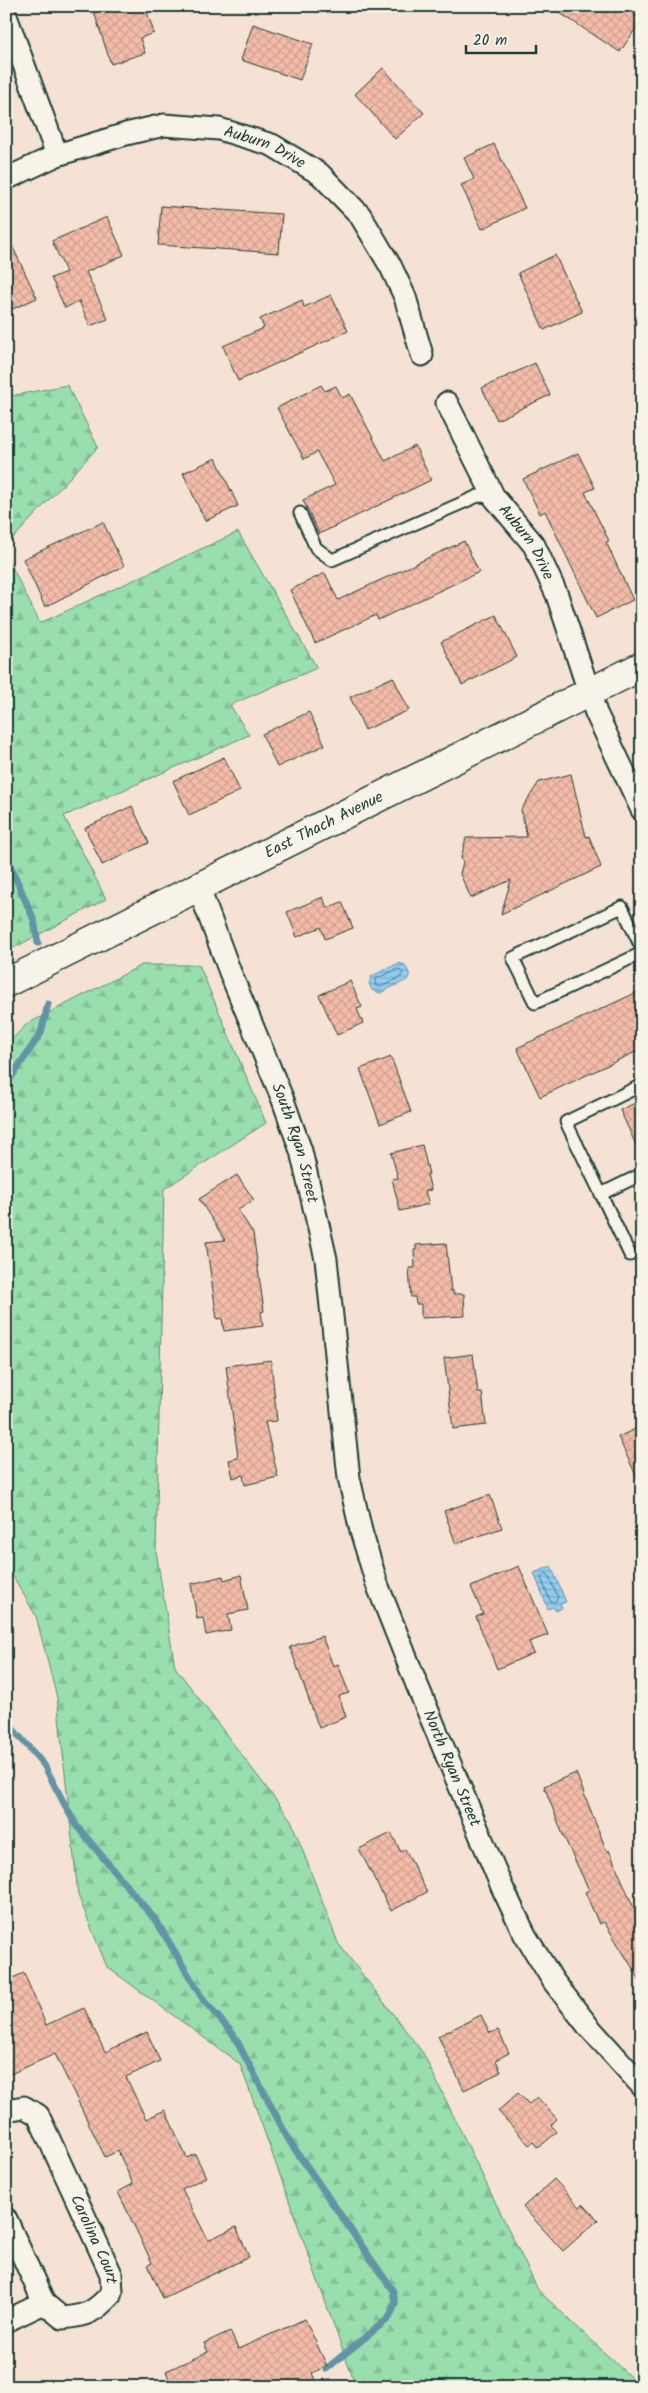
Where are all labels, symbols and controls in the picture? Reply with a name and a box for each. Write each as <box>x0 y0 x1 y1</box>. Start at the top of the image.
scale bar <box>466 22 536 54</box>
text: 20 m <box>473 29 507 53</box>
street label: Auburn Drive <box>221 119 311 175</box>
street label: Auburn Drive <box>492 498 561 584</box>
street label: East Thach Avenue <box>260 784 388 865</box>
street label: South Ryan Street <box>265 1079 325 1206</box>
street label: North Ryan Street <box>416 1706 488 1831</box>
street label: Carolina Court <box>64 2190 124 2285</box>

